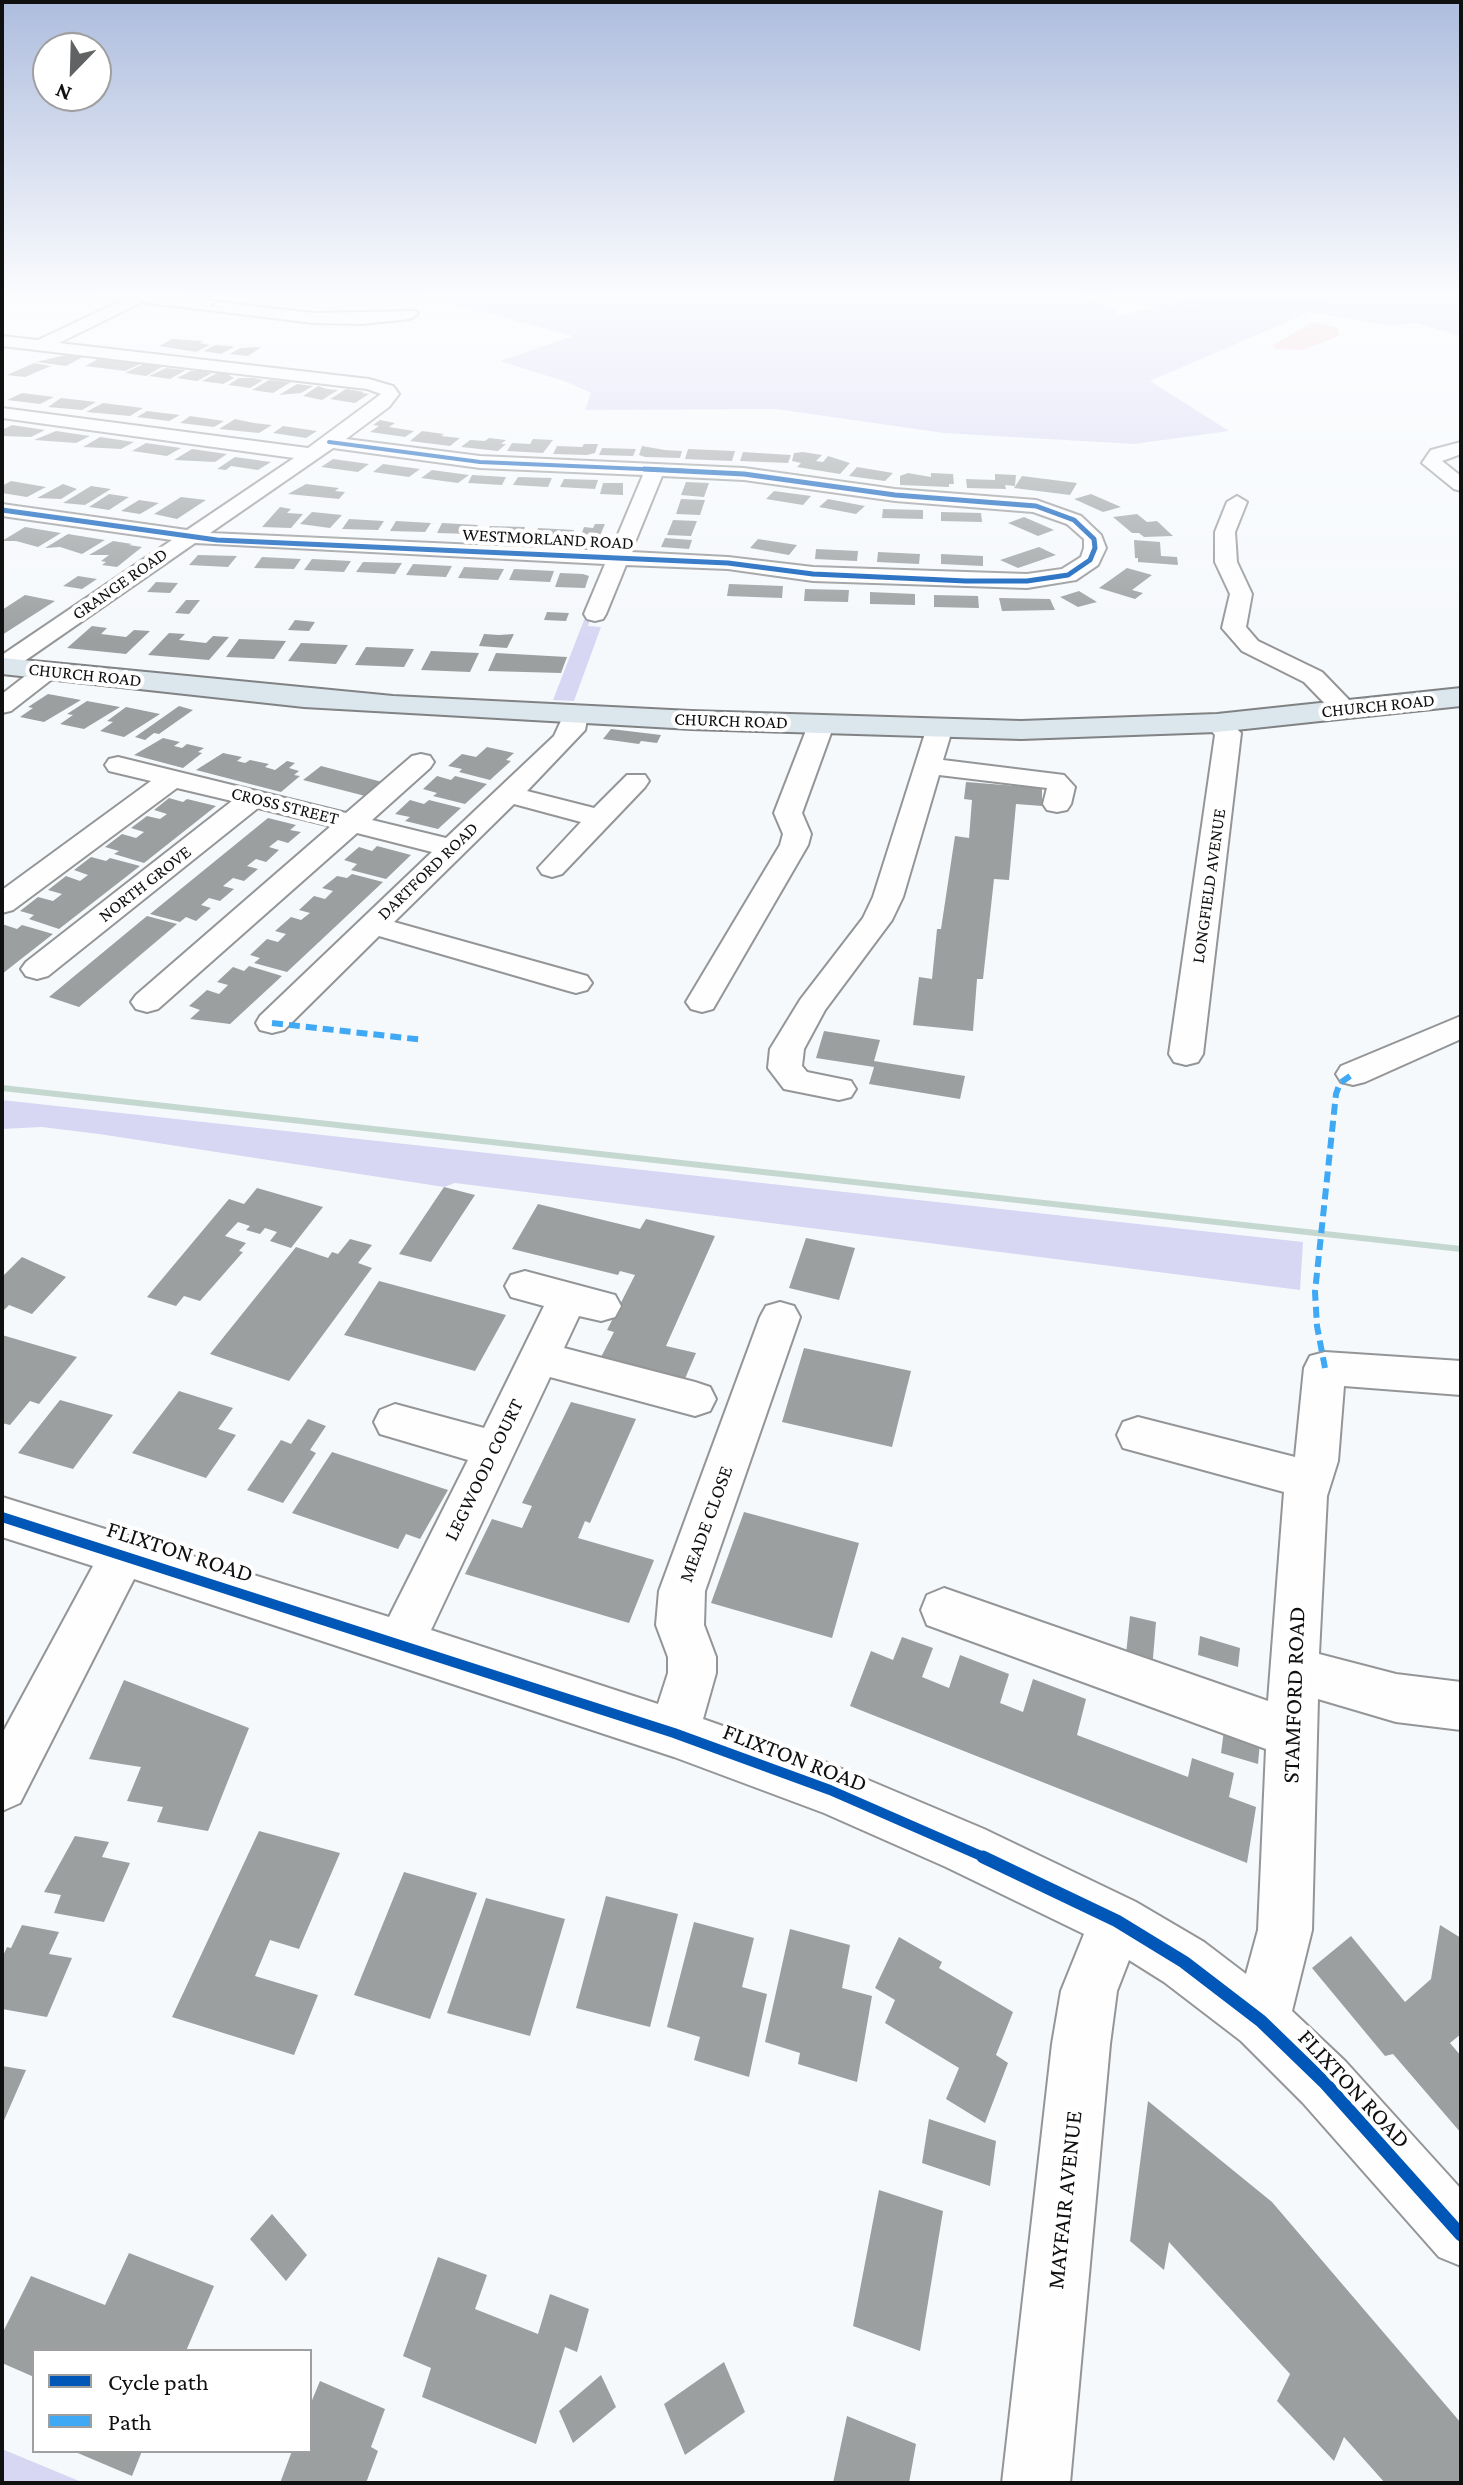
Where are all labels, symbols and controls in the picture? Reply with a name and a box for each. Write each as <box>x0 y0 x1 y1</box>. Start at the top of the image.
north arrow <box>32 32 112 112</box>
text: N <box>51 78 75 107</box>
street label: WESTMORLAND ROAD <box>462 524 634 554</box>
street label: GRANGE ROAD <box>68 543 172 625</box>
street label: CHURCH ROAD <box>27 658 143 692</box>
street label: CHURCH ROAD <box>1320 689 1436 723</box>
street label: CHURCH ROAD <box>674 708 788 734</box>
street label: CROSS STREET <box>229 782 341 830</box>
street label: LONGFIELD AVENUE <box>1187 807 1231 965</box>
street label: DARTFORD ROAD <box>373 818 483 924</box>
street label: NORTH GROVE <box>94 841 196 927</box>
street label: LEGWOOD COURT <box>439 1395 529 1545</box>
street label: MEADE CLOSE <box>674 1463 738 1585</box>
street label: FLIXTON ROAD <box>103 1515 257 1589</box>
street label: STAMFORD ROAD <box>1277 1606 1311 1784</box>
street label: FLIXTON ROAD <box>719 1717 871 1799</box>
street label: FLIXTON ROAD <box>1292 2024 1416 2154</box>
street label: MAYFAIR AVENUE <box>1041 2109 1089 2291</box>
legend <box>32 2349 312 2453</box>
text: Cycle path <box>108 2368 209 2395</box>
text: Path <box>108 2408 152 2435</box>

